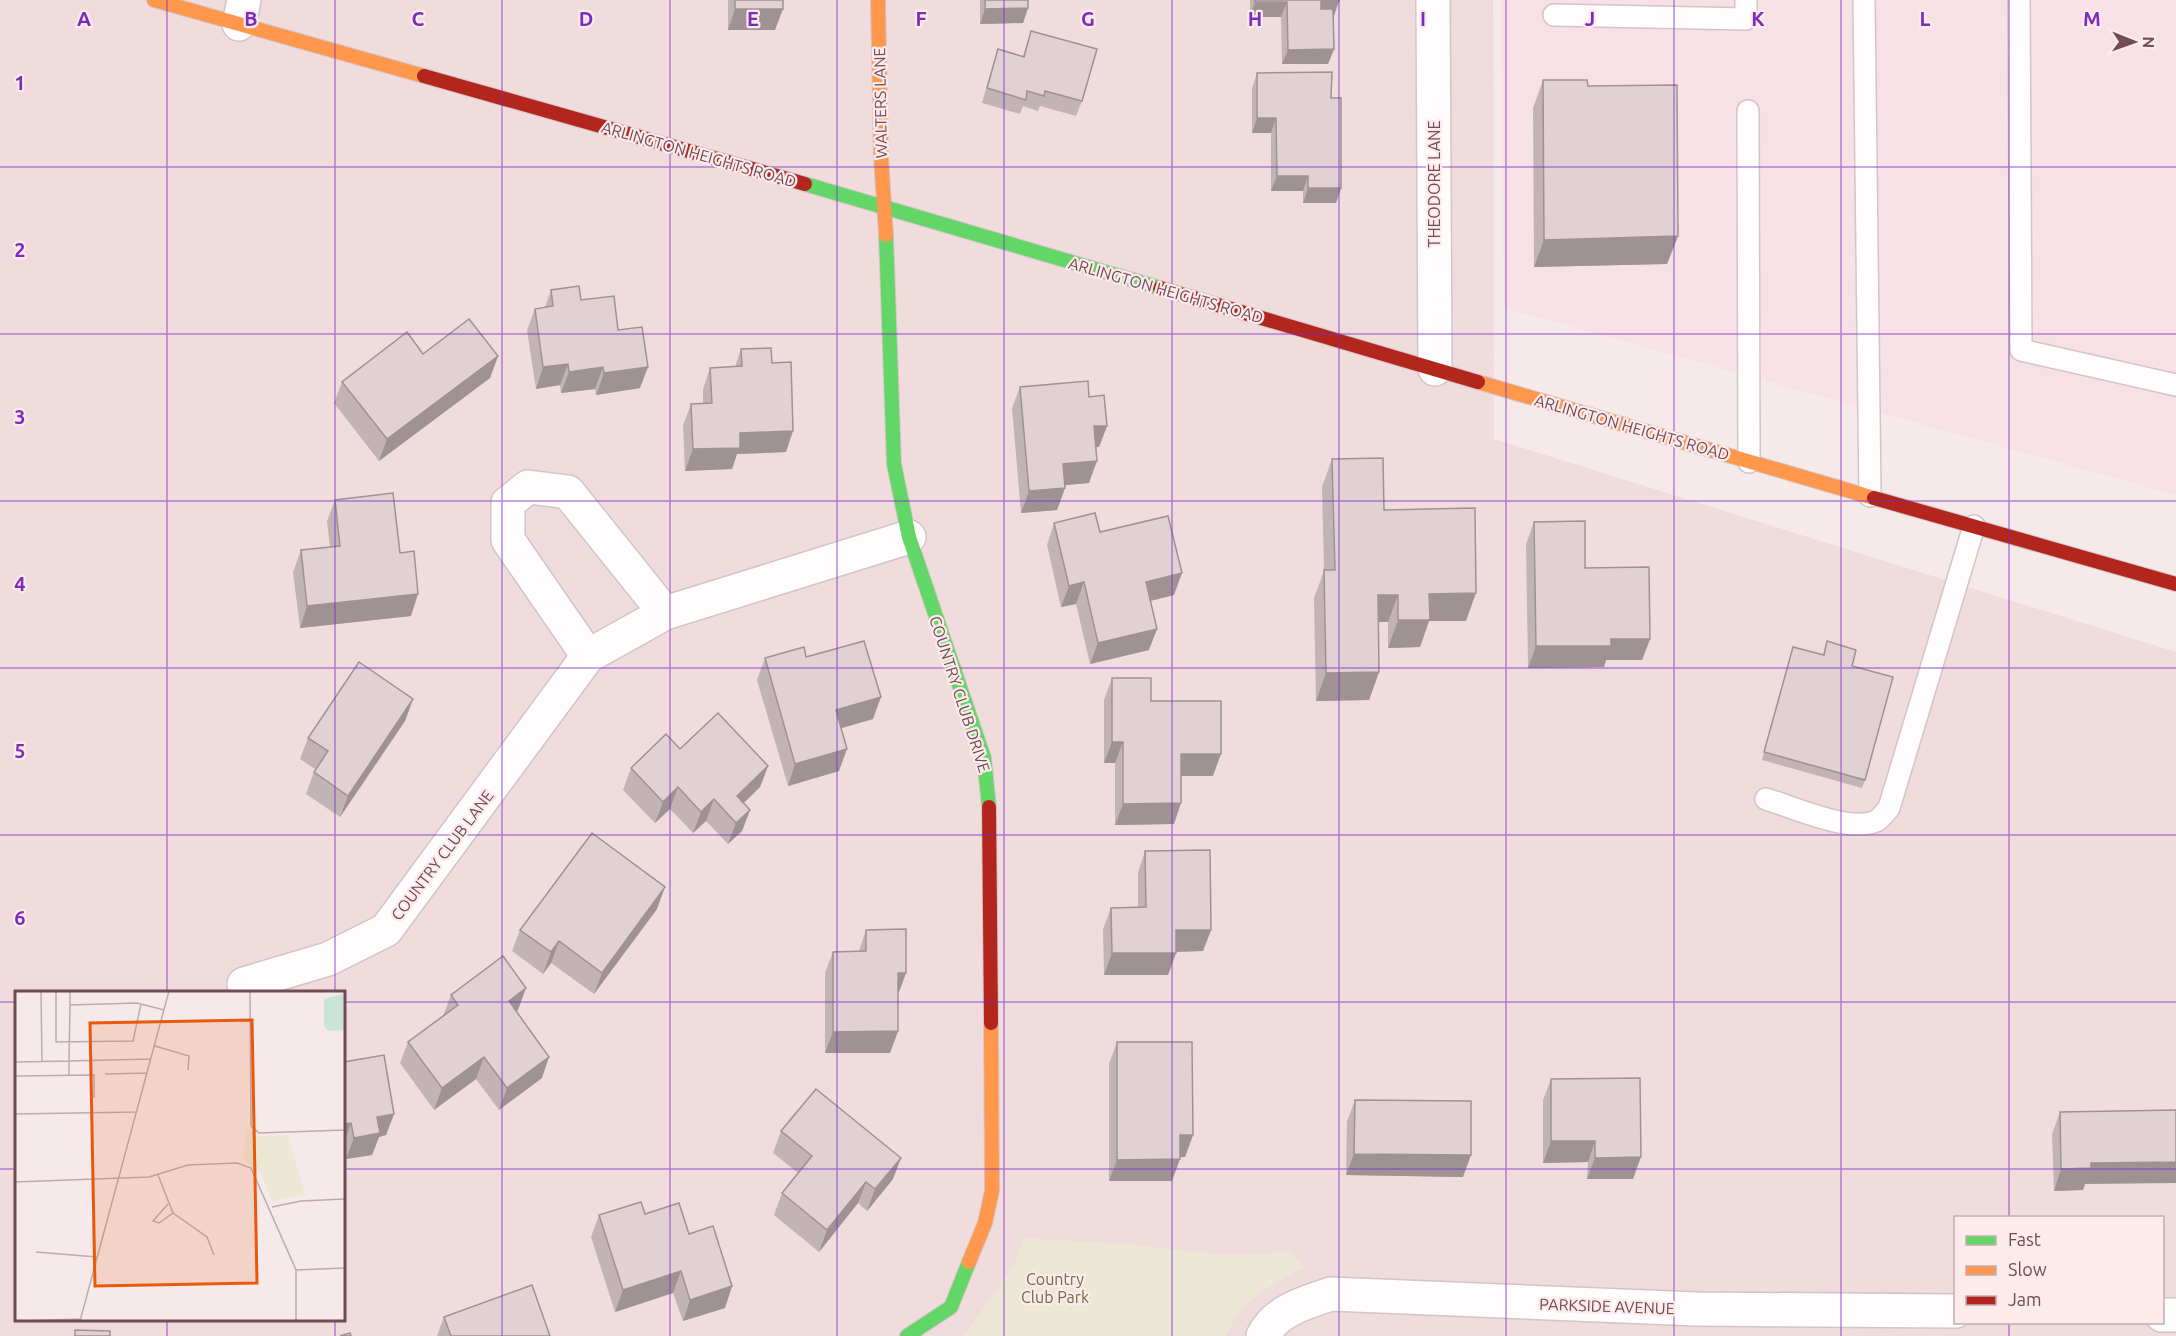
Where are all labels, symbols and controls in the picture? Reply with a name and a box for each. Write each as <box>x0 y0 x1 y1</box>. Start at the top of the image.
text: A <box>77 7 91 30</box>
text: B <box>244 7 258 30</box>
text: C <box>412 7 425 30</box>
text: D <box>579 7 593 30</box>
text: E <box>747 7 759 30</box>
text: F <box>915 7 927 30</box>
text: G <box>1081 7 1095 30</box>
text: H <box>1248 7 1262 30</box>
text: I <box>1420 7 1426 30</box>
text: J <box>1585 7 1595 30</box>
text: K <box>1751 7 1765 30</box>
text: L <box>1920 7 1931 30</box>
text: M <box>2083 7 2101 30</box>
north arrow <box>2104 12 2164 72</box>
text: N <box>2140 36 2158 48</box>
street label: WALTERS LANE <box>870 47 890 159</box>
text: 1 <box>14 71 26 94</box>
street label: ARLINGTON HEIGHTS ROAD <box>600 118 798 190</box>
street label: THEODORE LANE <box>1425 121 1443 247</box>
text: 2 <box>14 238 26 261</box>
street label: ARLINGTON HEIGHTS ROAD <box>1067 254 1265 326</box>
street label: ARLINGTON HEIGHTS ROAD <box>1533 391 1731 463</box>
text: 3 <box>14 405 26 428</box>
text: 4 <box>14 572 26 595</box>
street label: COUNTRY CLUB DRIVE <box>926 614 994 774</box>
text: 5 <box>14 739 26 762</box>
street label: COUNTRY CLUB LANE <box>387 786 497 924</box>
text: 6 <box>14 906 26 929</box>
inset map <box>15 991 345 1321</box>
legend <box>1954 1216 2164 1324</box>
text: Fast <box>2008 1229 2041 1249</box>
text: Slow <box>2008 1259 2047 1279</box>
park label: Country Club Park <box>1021 1270 1089 1306</box>
text: Jam <box>2008 1289 2042 1309</box>
street label: PARKSIDE AVENUE <box>1539 1295 1675 1317</box>

